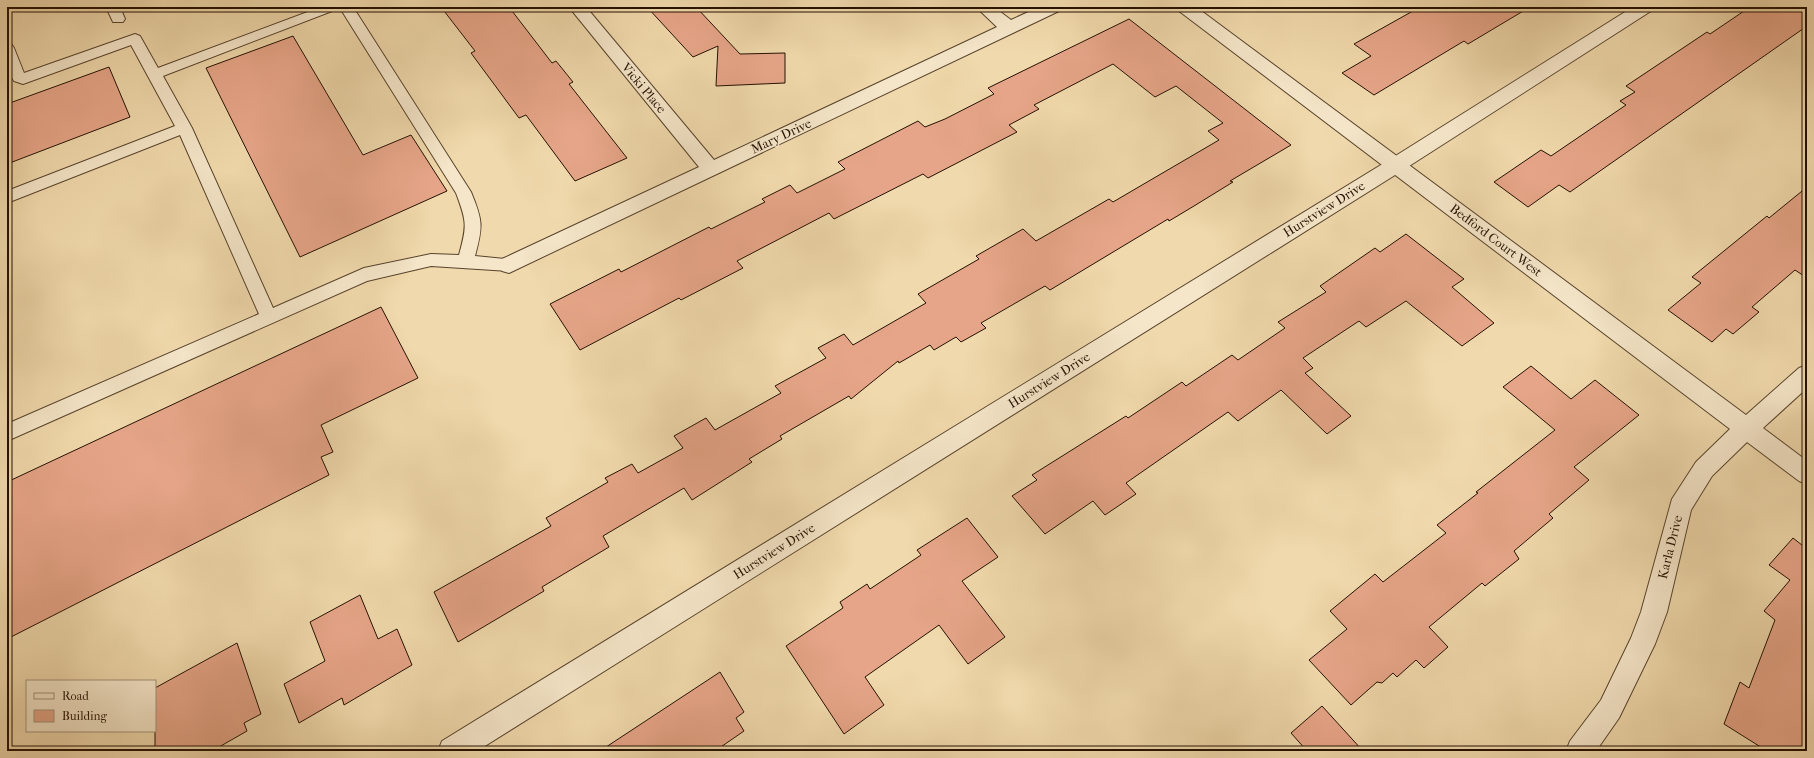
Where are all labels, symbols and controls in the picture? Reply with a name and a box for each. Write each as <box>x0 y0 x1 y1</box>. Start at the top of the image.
street label: Vicki Place <box>618 59 670 117</box>
street label: Mary Drive <box>748 115 814 157</box>
street label: Hurstview Drive <box>1280 178 1368 240</box>
street label: Bedford Court West <box>1447 201 1545 280</box>
street label: Hurstview Drive <box>1005 349 1093 411</box>
street label: Karla Drive <box>1655 513 1685 580</box>
street label: Hurstview Drive <box>730 520 818 582</box>
legend <box>26 680 156 732</box>
text: Road <box>62 689 89 703</box>
text: Building <box>62 709 107 723</box>

